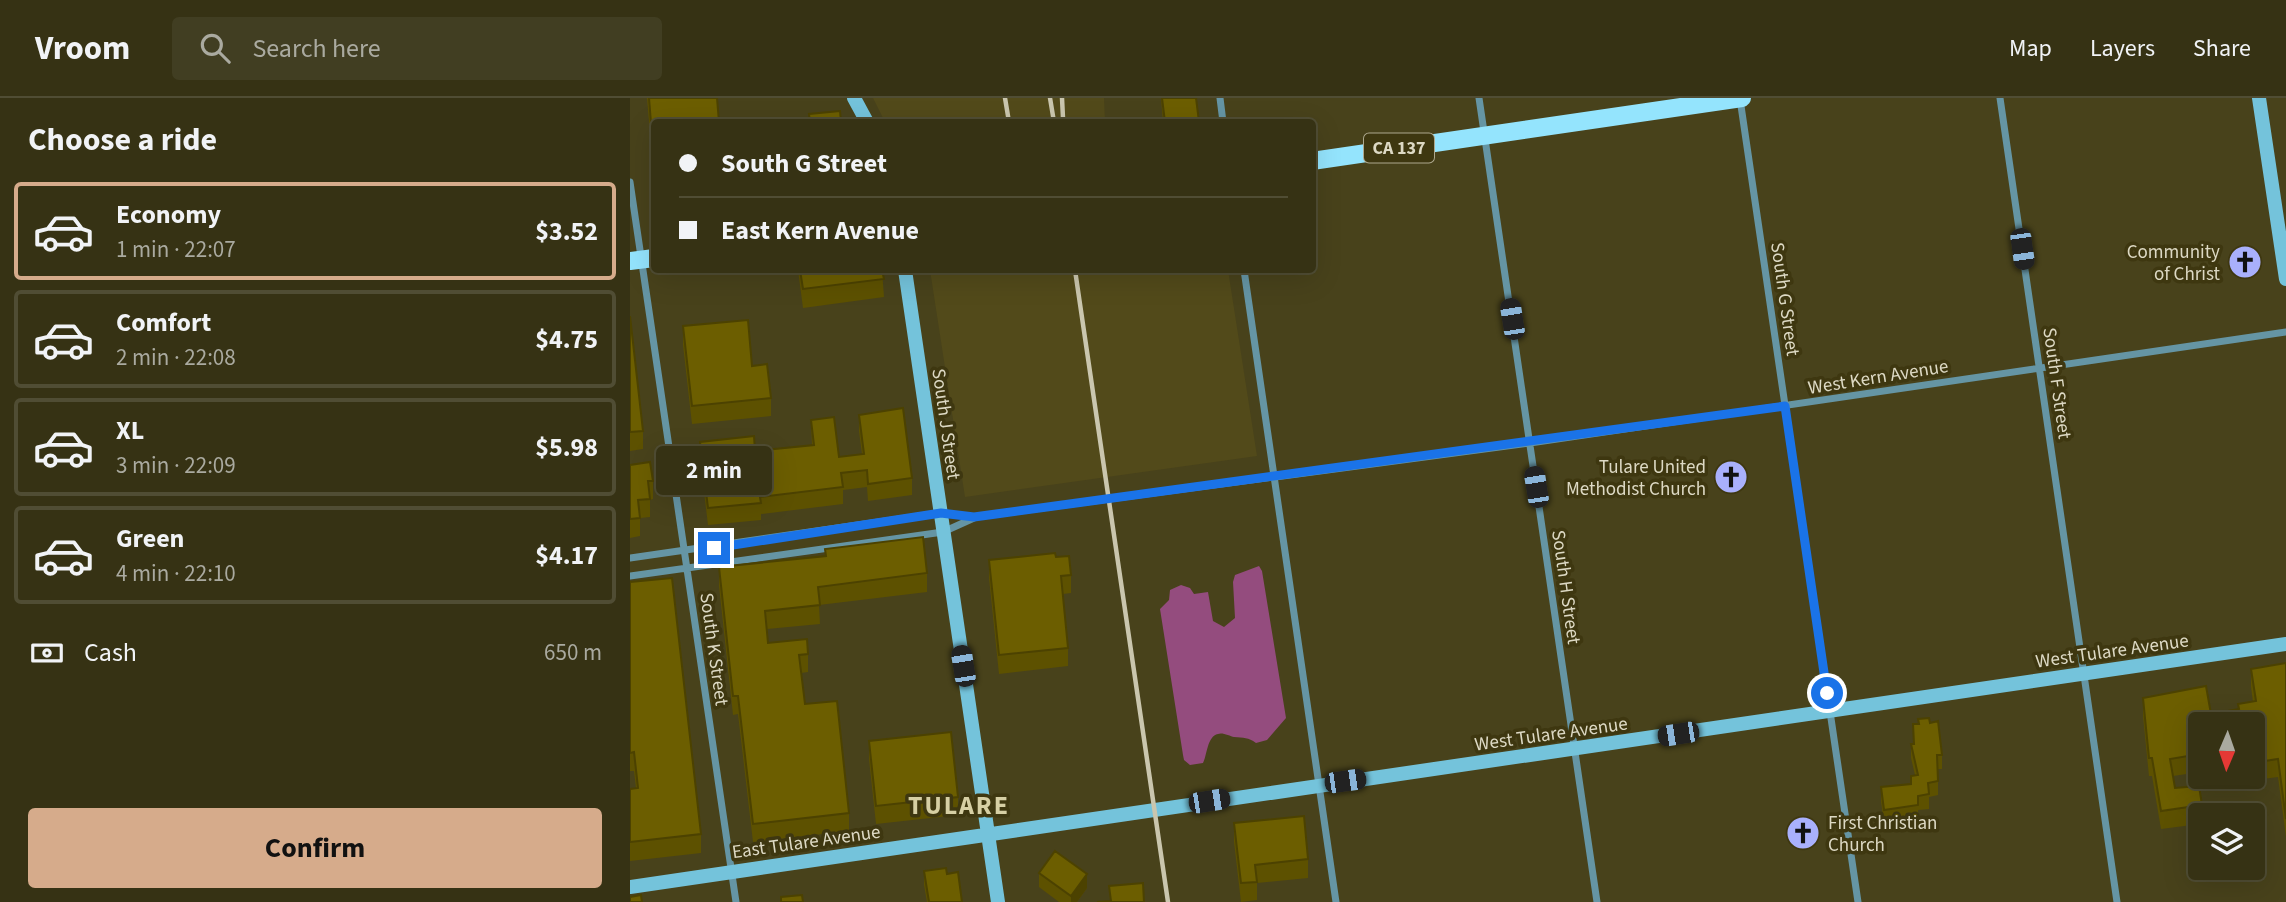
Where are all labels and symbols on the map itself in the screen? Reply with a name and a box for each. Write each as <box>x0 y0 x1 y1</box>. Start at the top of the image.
road number: CA 137 <box>1364 134 1434 162</box>
car <box>2009 227 2036 271</box>
place label: Community of Christ <box>2127 239 2221 288</box>
street label: South G Street <box>1763 241 1806 358</box>
church icon: Community of Christ <box>2226 243 2264 281</box>
car <box>1499 297 1526 341</box>
street label: South F Street <box>2035 326 2078 441</box>
street label: West Kern Avenue <box>1806 353 1950 402</box>
street label: South J Street <box>924 367 967 482</box>
callout: 2 min <box>656 447 772 496</box>
place label: Tulare United Methodist Church <box>1566 454 1706 503</box>
church icon: Tulare United Methodist Church <box>1712 458 1750 496</box>
car <box>1523 465 1550 509</box>
street label: South H Street <box>1544 528 1587 647</box>
route end <box>698 532 730 564</box>
street label: South K Street <box>692 591 735 708</box>
street label: West Tulare Avenue <box>2034 627 2191 676</box>
car <box>950 644 977 688</box>
route start <box>1811 677 1843 709</box>
street label: West Tulare Avenue <box>1473 710 1630 759</box>
north arrow <box>2188 712 2264 789</box>
car <box>1656 720 1701 748</box>
car <box>1323 768 1368 794</box>
district label: TULARE <box>908 787 1010 824</box>
car <box>1187 787 1232 815</box>
place label: First Christian Church <box>1828 810 1938 859</box>
church icon: First Christian Church <box>1784 814 1822 852</box>
street label: East Tulare Avenue <box>730 819 882 866</box>

